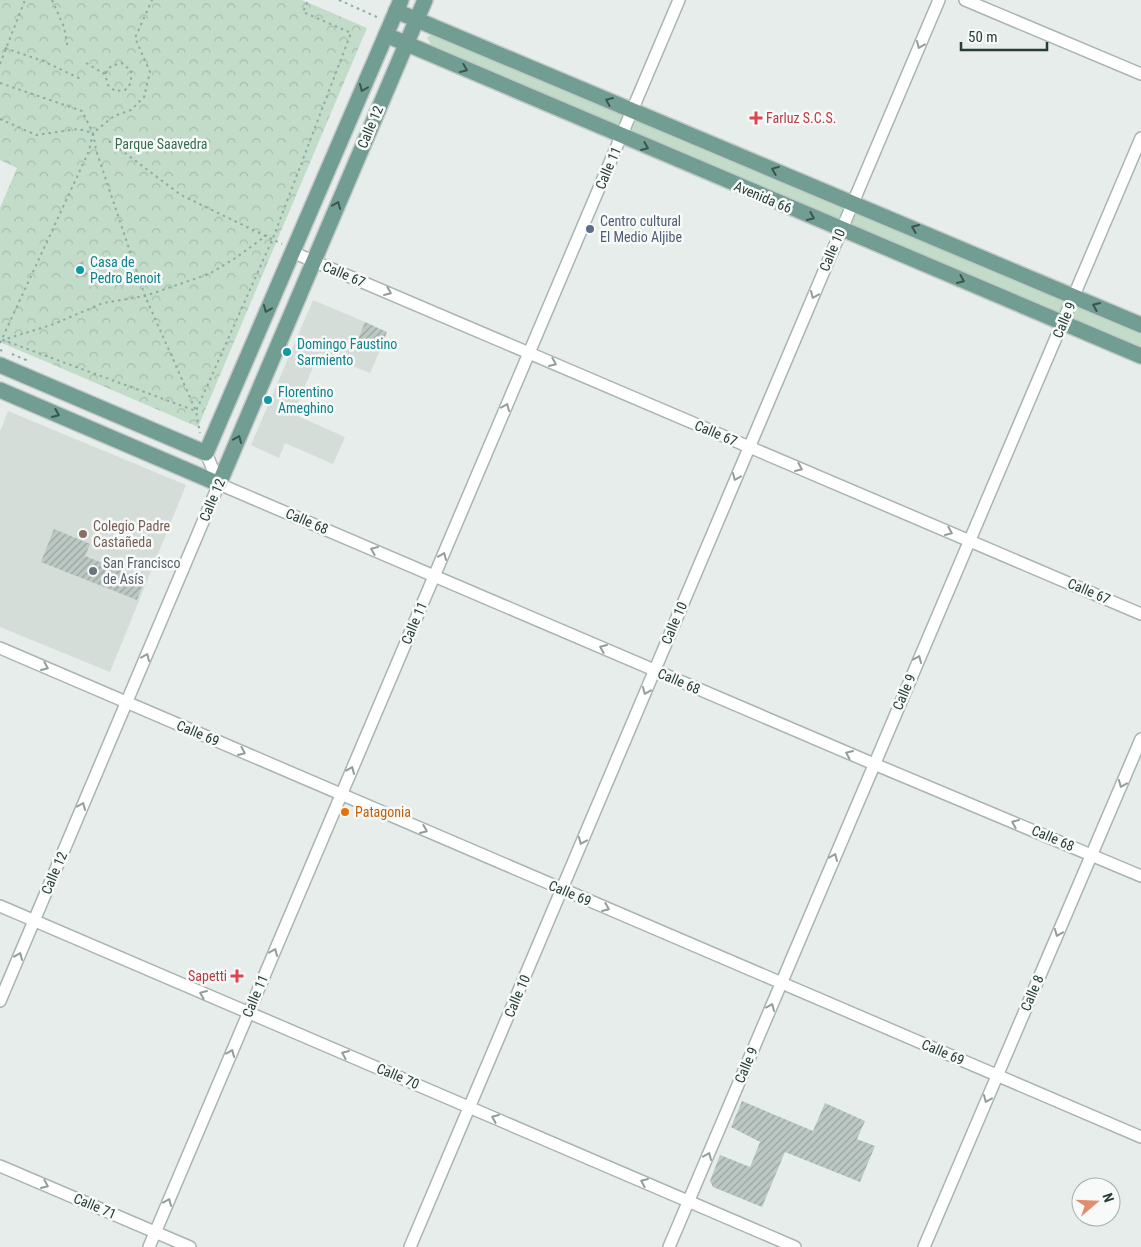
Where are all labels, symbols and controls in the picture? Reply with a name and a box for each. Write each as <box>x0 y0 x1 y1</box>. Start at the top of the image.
scale bar <box>961 20 1047 52</box>
text: 50 m <box>968 28 998 46</box>
one-way arrow <box>916 40 927 49</box>
one-way arrow <box>459 62 468 73</box>
one-way arrow <box>358 83 369 92</box>
one-way arrow <box>605 96 614 107</box>
street label: Calle 12 <box>354 103 386 151</box>
place label: Farluz S.C.S. <box>766 110 836 126</box>
marker: Farluz S.C.S. <box>750 112 762 124</box>
park label: Parque Saavedra <box>115 136 207 152</box>
one-way arrow <box>640 141 649 151</box>
street label: Calle 11 <box>592 144 624 192</box>
one-way arrow <box>772 165 780 175</box>
street label: Avenida 66 <box>732 178 794 216</box>
one-way arrow <box>331 201 342 210</box>
one-way arrow <box>806 211 815 222</box>
place label: Centro cultural El Medio Aljibe <box>600 213 682 245</box>
marker: Centro cultural El Medio Aljibe <box>584 223 596 235</box>
one-way arrow <box>911 224 920 235</box>
street label: Calle 10 <box>816 226 848 274</box>
place label: Casa de Pedro Benoit <box>90 254 161 286</box>
street label: Calle 67 <box>320 258 368 290</box>
marker: Casa de Pedro Benoit <box>74 264 86 276</box>
one-way arrow <box>956 274 965 285</box>
one-way arrow <box>383 286 392 297</box>
one-way arrow <box>809 290 820 299</box>
street label: Calle 9 <box>1049 299 1079 341</box>
one-way arrow <box>1092 301 1101 312</box>
one-way arrow <box>263 305 273 313</box>
place label: Domingo Faustino Sarmiento <box>297 336 397 368</box>
marker: Domingo Faustino Sarmiento <box>281 346 293 358</box>
one-way arrow <box>548 357 557 368</box>
place label: Florentino Ameghino <box>278 384 334 416</box>
marker: Florentino Ameghino <box>262 394 274 406</box>
one-way arrow <box>500 403 511 412</box>
one-way arrow <box>51 407 60 418</box>
street label: Calle 67 <box>692 417 740 449</box>
one-way arrow <box>232 435 242 444</box>
one-way arrow <box>794 462 803 473</box>
one-way arrow <box>732 472 743 481</box>
street label: Calle 12 <box>196 476 228 524</box>
street label: Calle 68 <box>283 505 331 537</box>
place label: Colegio Padre Castañeda <box>93 518 171 550</box>
one-way arrow <box>944 526 953 536</box>
marker: Colegio Padre Castañeda <box>77 528 89 540</box>
one-way arrow <box>370 545 379 556</box>
one-way arrow <box>436 552 447 561</box>
place label: San Francisco de Asís <box>103 555 181 587</box>
marker: San Francisco de Asís <box>87 565 99 577</box>
street label: Calle 67 <box>1065 575 1113 607</box>
street label: Calle 11 <box>398 599 430 647</box>
street label: Calle 10 <box>658 599 690 647</box>
one-way arrow <box>599 644 608 655</box>
one-way arrow <box>139 653 150 662</box>
one-way arrow <box>912 655 923 664</box>
one-way arrow <box>40 661 49 672</box>
street label: Calle 68 <box>655 665 703 697</box>
street label: Calle 9 <box>889 671 919 713</box>
one-way arrow <box>641 686 652 695</box>
street label: Calle 69 <box>174 717 222 749</box>
one-way arrow <box>237 746 246 756</box>
one-way arrow <box>845 749 854 760</box>
one-way arrow <box>345 766 356 775</box>
one-way arrow <box>1117 779 1128 788</box>
one-way arrow <box>76 802 87 811</box>
place label: Patagonia <box>355 804 411 820</box>
marker: Patagonia <box>339 806 351 818</box>
one-way arrow <box>1011 819 1020 829</box>
street label: Calle 68 <box>1029 822 1077 854</box>
one-way arrow <box>419 823 428 834</box>
one-way arrow <box>578 836 588 844</box>
street label: Calle 12 <box>38 849 70 897</box>
one-way arrow <box>828 853 839 862</box>
street label: Calle 69 <box>546 877 594 909</box>
one-way arrow <box>601 902 609 912</box>
one-way arrow <box>1053 928 1064 937</box>
one-way arrow <box>268 948 279 957</box>
one-way arrow <box>13 952 23 961</box>
place label: Sapetti <box>188 968 227 984</box>
marker: Sapetti <box>231 970 243 982</box>
street label: Calle 11 <box>239 972 271 1020</box>
street label: Calle 10 <box>501 972 533 1020</box>
street label: Calle 8 <box>1017 972 1047 1014</box>
one-way arrow <box>199 989 208 1000</box>
one-way arrow <box>765 1003 775 1012</box>
street label: Calle 69 <box>919 1036 967 1068</box>
street label: Calle 9 <box>731 1044 761 1086</box>
one-way arrow <box>225 1049 236 1058</box>
one-way arrow <box>341 1050 350 1060</box>
street label: Calle 70 <box>374 1060 422 1092</box>
one-way arrow <box>982 1094 993 1103</box>
one-way arrow <box>491 1114 500 1124</box>
one-way arrow <box>701 1152 712 1161</box>
north arrow <box>1071 1177 1121 1227</box>
one-way arrow <box>40 1178 49 1189</box>
one-way arrow <box>640 1178 649 1189</box>
street label: Calle 71 <box>71 1190 119 1222</box>
text: N <box>1099 1191 1117 1204</box>
one-way arrow <box>161 1198 172 1207</box>

